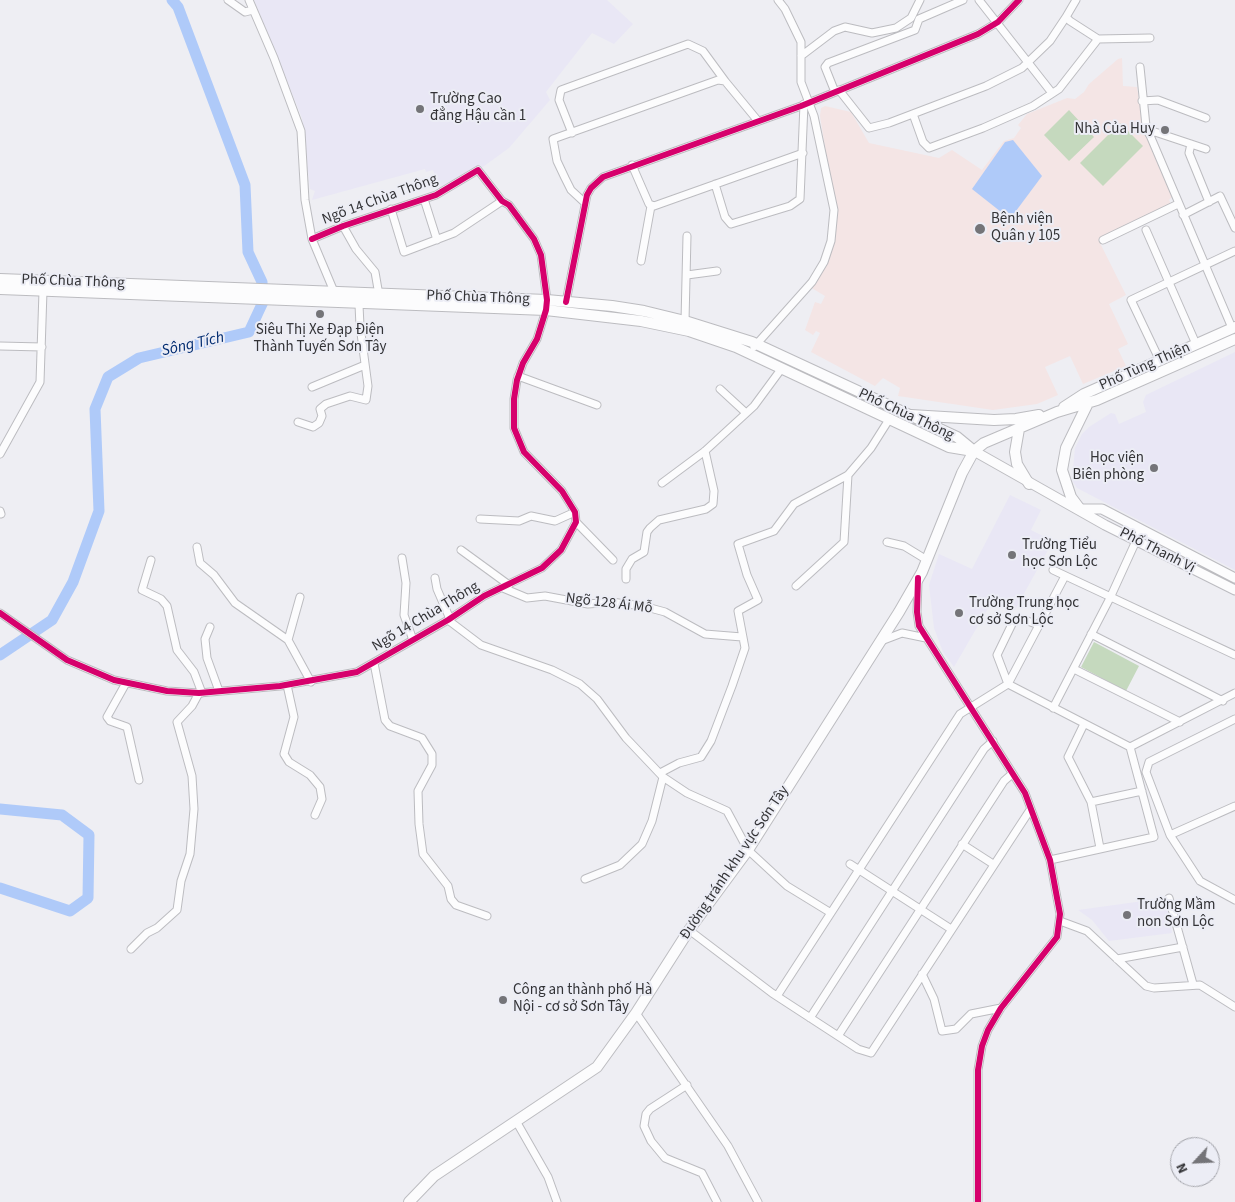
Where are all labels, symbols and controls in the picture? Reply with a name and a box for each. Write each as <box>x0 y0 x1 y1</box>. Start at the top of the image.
place label: Trường Cao đẳng Hậu cần 1 <box>430 91 526 126</box>
marker: Trường Cao đẳng Hậu cần 1 <box>414 103 426 115</box>
place label: Nhà Của Huy <box>1074 121 1155 139</box>
marker: Nhà Của Huy <box>1159 124 1171 136</box>
street label: Ngõ 14 Chùa Thông <box>320 171 440 229</box>
place label: Bệnh viện Quân y 105 <box>991 211 1060 246</box>
marker: Bệnh viện Quân y 105 <box>973 222 987 236</box>
street label: Phố Chùa Thông <box>21 271 125 293</box>
street label: Phố Chùa Thông <box>426 287 530 309</box>
marker: Siêu Thị Xe Đạp Điện Thành Tuyến Sơn Tây <box>314 308 326 320</box>
place label: Siêu Thị Xe Đạp Điện Thành Tuyến Sơn Tây <box>253 322 387 357</box>
water label: Sông Tích <box>160 328 226 362</box>
street label: Phố Tùng Thiện <box>1097 339 1193 395</box>
street label: Phố Chùa Thông <box>855 385 957 445</box>
place label: Học viện Biên phòng <box>1072 450 1144 485</box>
marker: Học viện Biên phòng <box>1148 462 1160 474</box>
street label: Phố Thanh Vị <box>1116 524 1198 578</box>
place label: Trường Tiểu học Sơn Lộc <box>1022 537 1098 572</box>
marker: Trường Tiểu học Sơn Lộc <box>1006 549 1018 561</box>
street label: Ngõ 14 Chùa Thông <box>369 578 483 656</box>
street label: Ngõ 128 Ái Mỗ <box>565 590 653 618</box>
place label: Trường Trung học cơ sở Sơn Lộc <box>969 595 1079 630</box>
marker: Trường Trung học cơ sở Sơn Lộc <box>953 607 965 619</box>
street label: Đường tránh khu vực Sơn Tây <box>677 783 793 943</box>
place label: Trường Mầm non Sơn Lộc <box>1137 897 1216 932</box>
marker: Trường Mầm non Sơn Lộc <box>1121 909 1133 921</box>
place label: Công an thành phố Hà Nội - cơ sở Sơn Tây <box>513 982 652 1017</box>
marker: Công an thành phố Hà Nội - cơ sở Sơn Tây <box>497 994 509 1006</box>
north arrow <box>1170 1137 1220 1187</box>
text: N <box>1171 1159 1193 1176</box>

